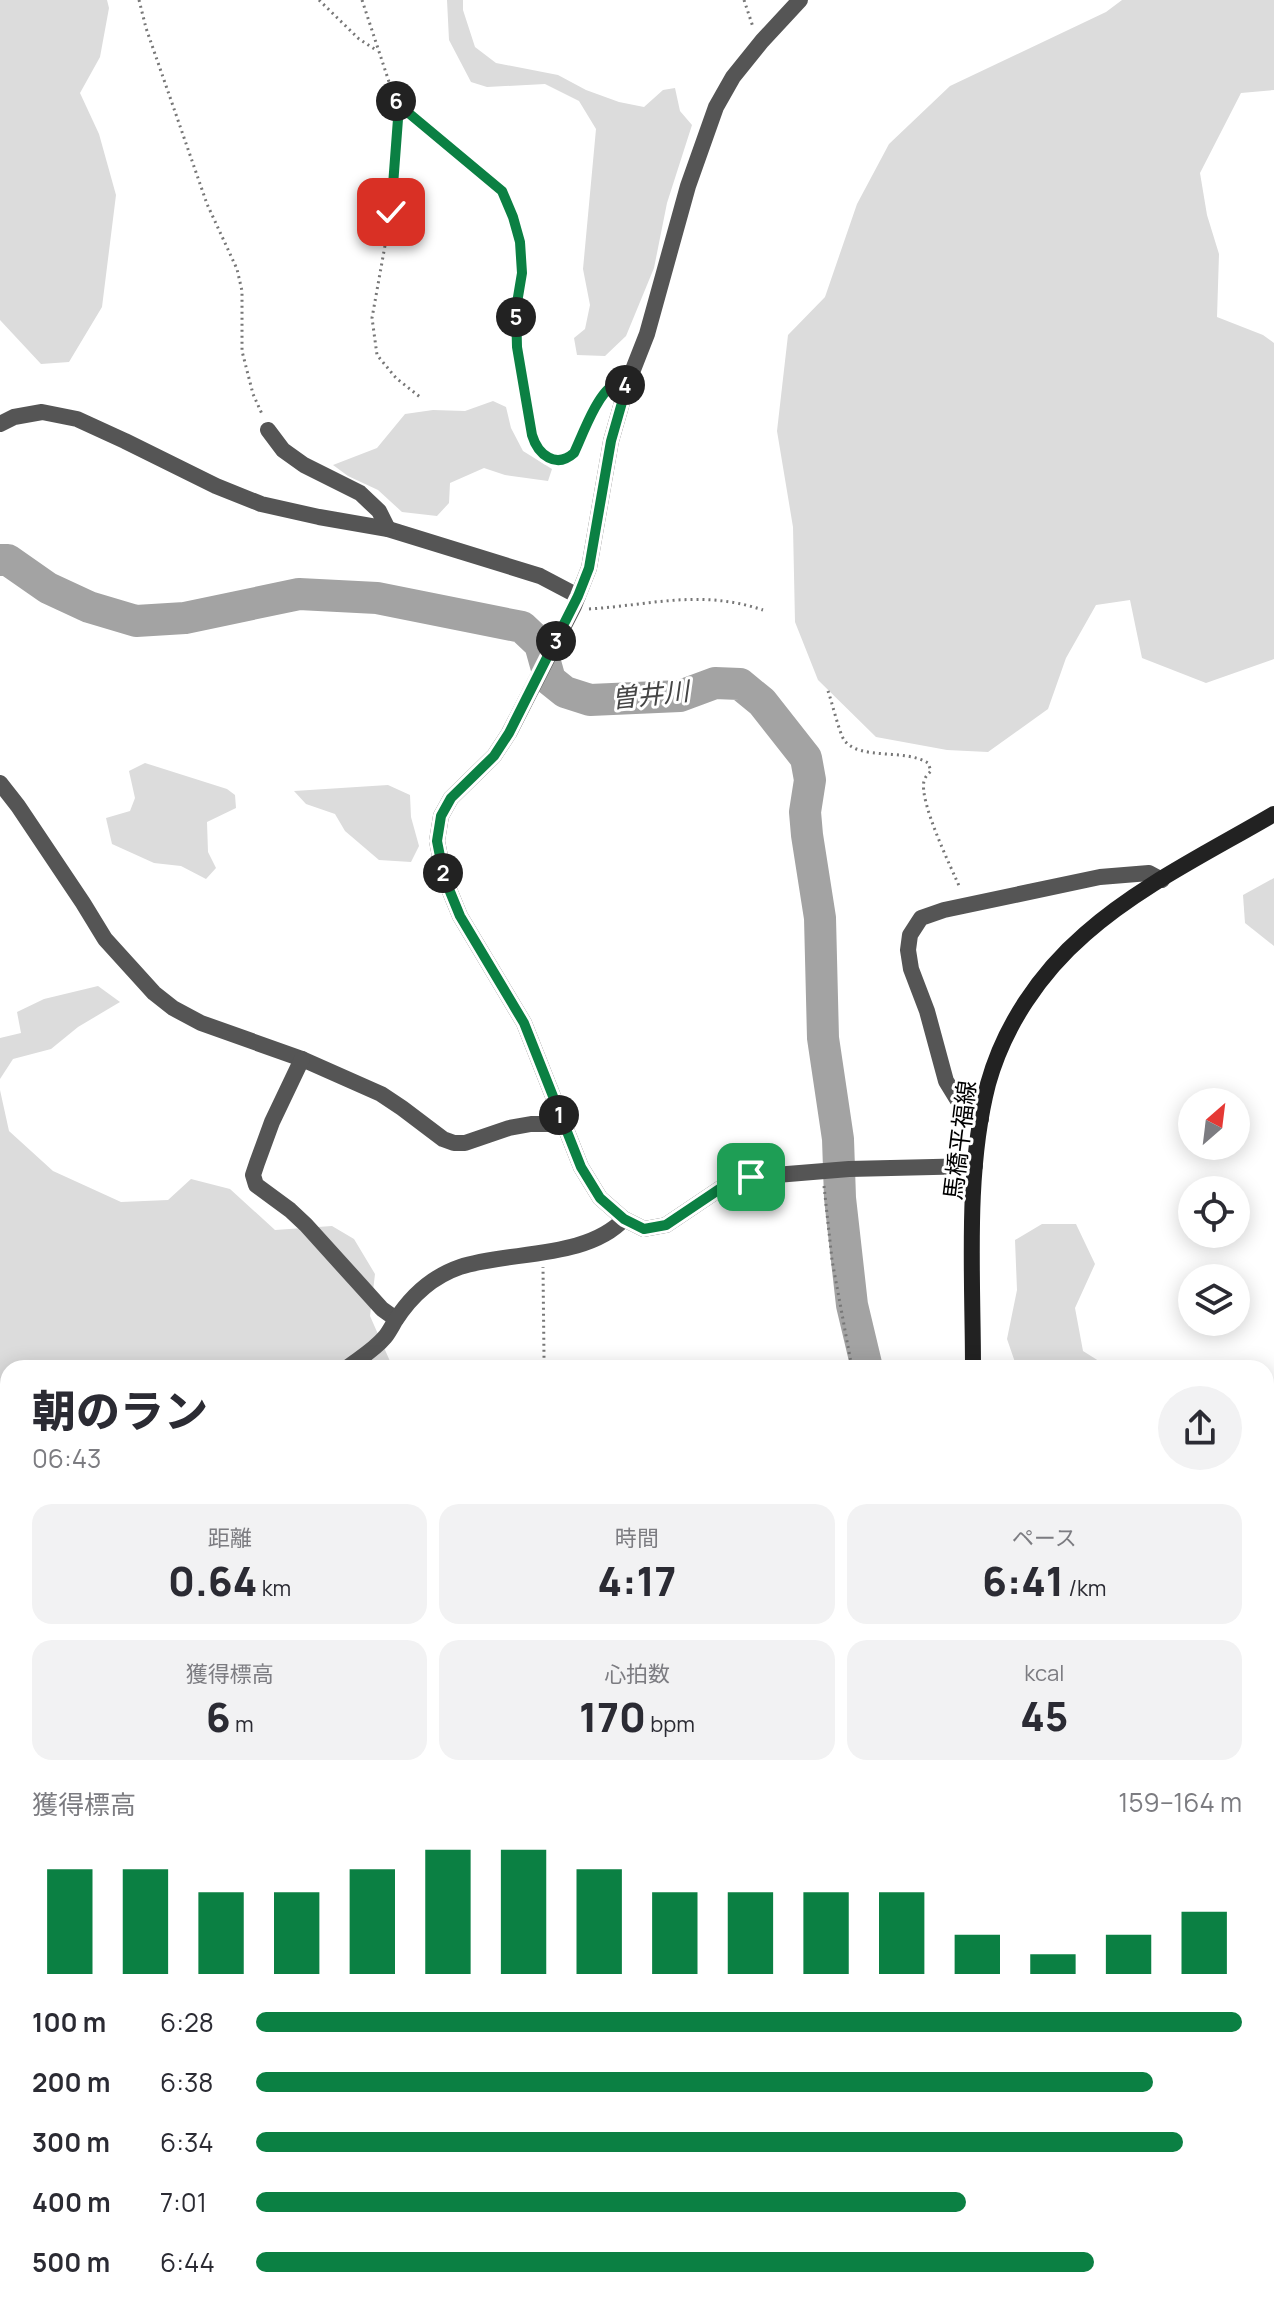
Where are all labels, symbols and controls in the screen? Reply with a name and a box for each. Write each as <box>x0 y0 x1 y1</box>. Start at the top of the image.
pin: 6 <box>376 81 416 121</box>
text: 6 <box>389 86 403 116</box>
pin <box>357 178 425 246</box>
icon: check <box>369 190 413 234</box>
pin: 5 <box>496 297 536 337</box>
text: 5 <box>510 302 522 332</box>
pin: 4 <box>605 365 645 405</box>
text: 4 <box>618 370 632 400</box>
pin: 3 <box>536 621 576 661</box>
text: 3 <box>550 626 562 656</box>
water label: 曽井川 <box>609 672 694 716</box>
pin: 2 <box>423 853 463 893</box>
text: 2 <box>436 858 450 888</box>
street label: 馬橋平福線 <box>935 1078 983 1202</box>
north arrow <box>1178 1088 1250 1160</box>
map controls <box>1178 1088 1250 1336</box>
pin: 1 <box>539 1095 579 1135</box>
text: 1 <box>554 1100 564 1130</box>
pin <box>717 1143 785 1211</box>
icon: arrive <box>729 1155 773 1199</box>
button: locate <box>1178 1176 1250 1248</box>
button: layers <box>1178 1264 1250 1336</box>
text: 朝のラン <box>32 1380 208 1440</box>
button: share <box>1158 1386 1242 1470</box>
text: 06:43 <box>32 1440 101 1476</box>
text: 距離 <box>208 1523 252 1553</box>
text: 時間 <box>615 1523 659 1553</box>
text: ペース <box>1012 1523 1077 1553</box>
text: 0.64 <box>168 1553 257 1608</box>
text: 4:17 <box>598 1553 676 1608</box>
text: 6:41 <box>982 1553 1064 1608</box>
text: km <box>257 1573 291 1603</box>
text: /km <box>1064 1573 1107 1603</box>
text: kcal <box>1024 1658 1064 1688</box>
text: 獲得標高 <box>186 1659 274 1689</box>
text: 心拍数 <box>604 1659 670 1689</box>
text: 45 <box>1020 1688 1068 1743</box>
text: 6 <box>206 1689 231 1744</box>
text: 170 <box>579 1689 646 1744</box>
text: m <box>231 1709 254 1739</box>
text: bpm <box>646 1709 695 1739</box>
text: 159–164 m <box>1118 1784 1242 1820</box>
text: 獲得標高 <box>32 1786 136 1822</box>
text: 100 m <box>32 2004 106 2040</box>
text: 6:28 <box>160 2004 214 2040</box>
text: 200 m <box>32 2064 110 2100</box>
text: 6:38 <box>160 2064 213 2100</box>
text: 300 m <box>32 2124 110 2160</box>
text: 6:34 <box>160 2124 214 2160</box>
text: 400 m <box>32 2184 111 2220</box>
text: 7:01 <box>160 2184 207 2220</box>
text: 500 m <box>32 2244 110 2280</box>
text: 6:44 <box>160 2244 215 2280</box>

